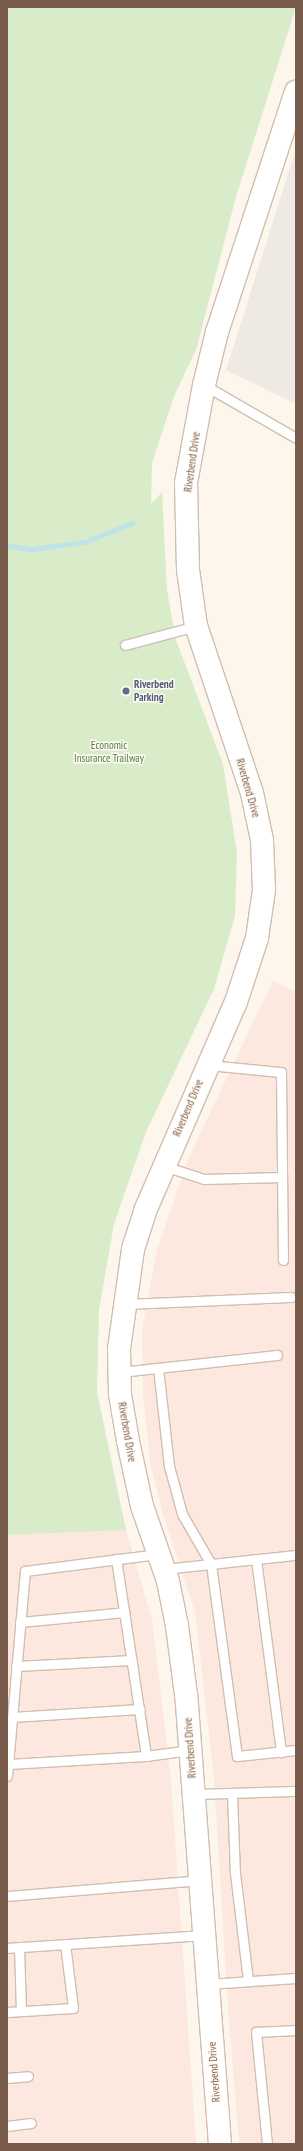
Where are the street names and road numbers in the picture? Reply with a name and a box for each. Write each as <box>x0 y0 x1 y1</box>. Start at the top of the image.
street label: Riverbend Drive <box>181 431 203 493</box>
street label: Riverbend Drive <box>233 757 263 819</box>
street label: Riverbend Drive <box>170 1077 206 1139</box>
street label: Riverbend Drive <box>115 1401 139 1463</box>
street label: Riverbend Drive <box>181 1717 199 1779</box>
street label: Riverbend Drive <box>205 2041 223 2103</box>

